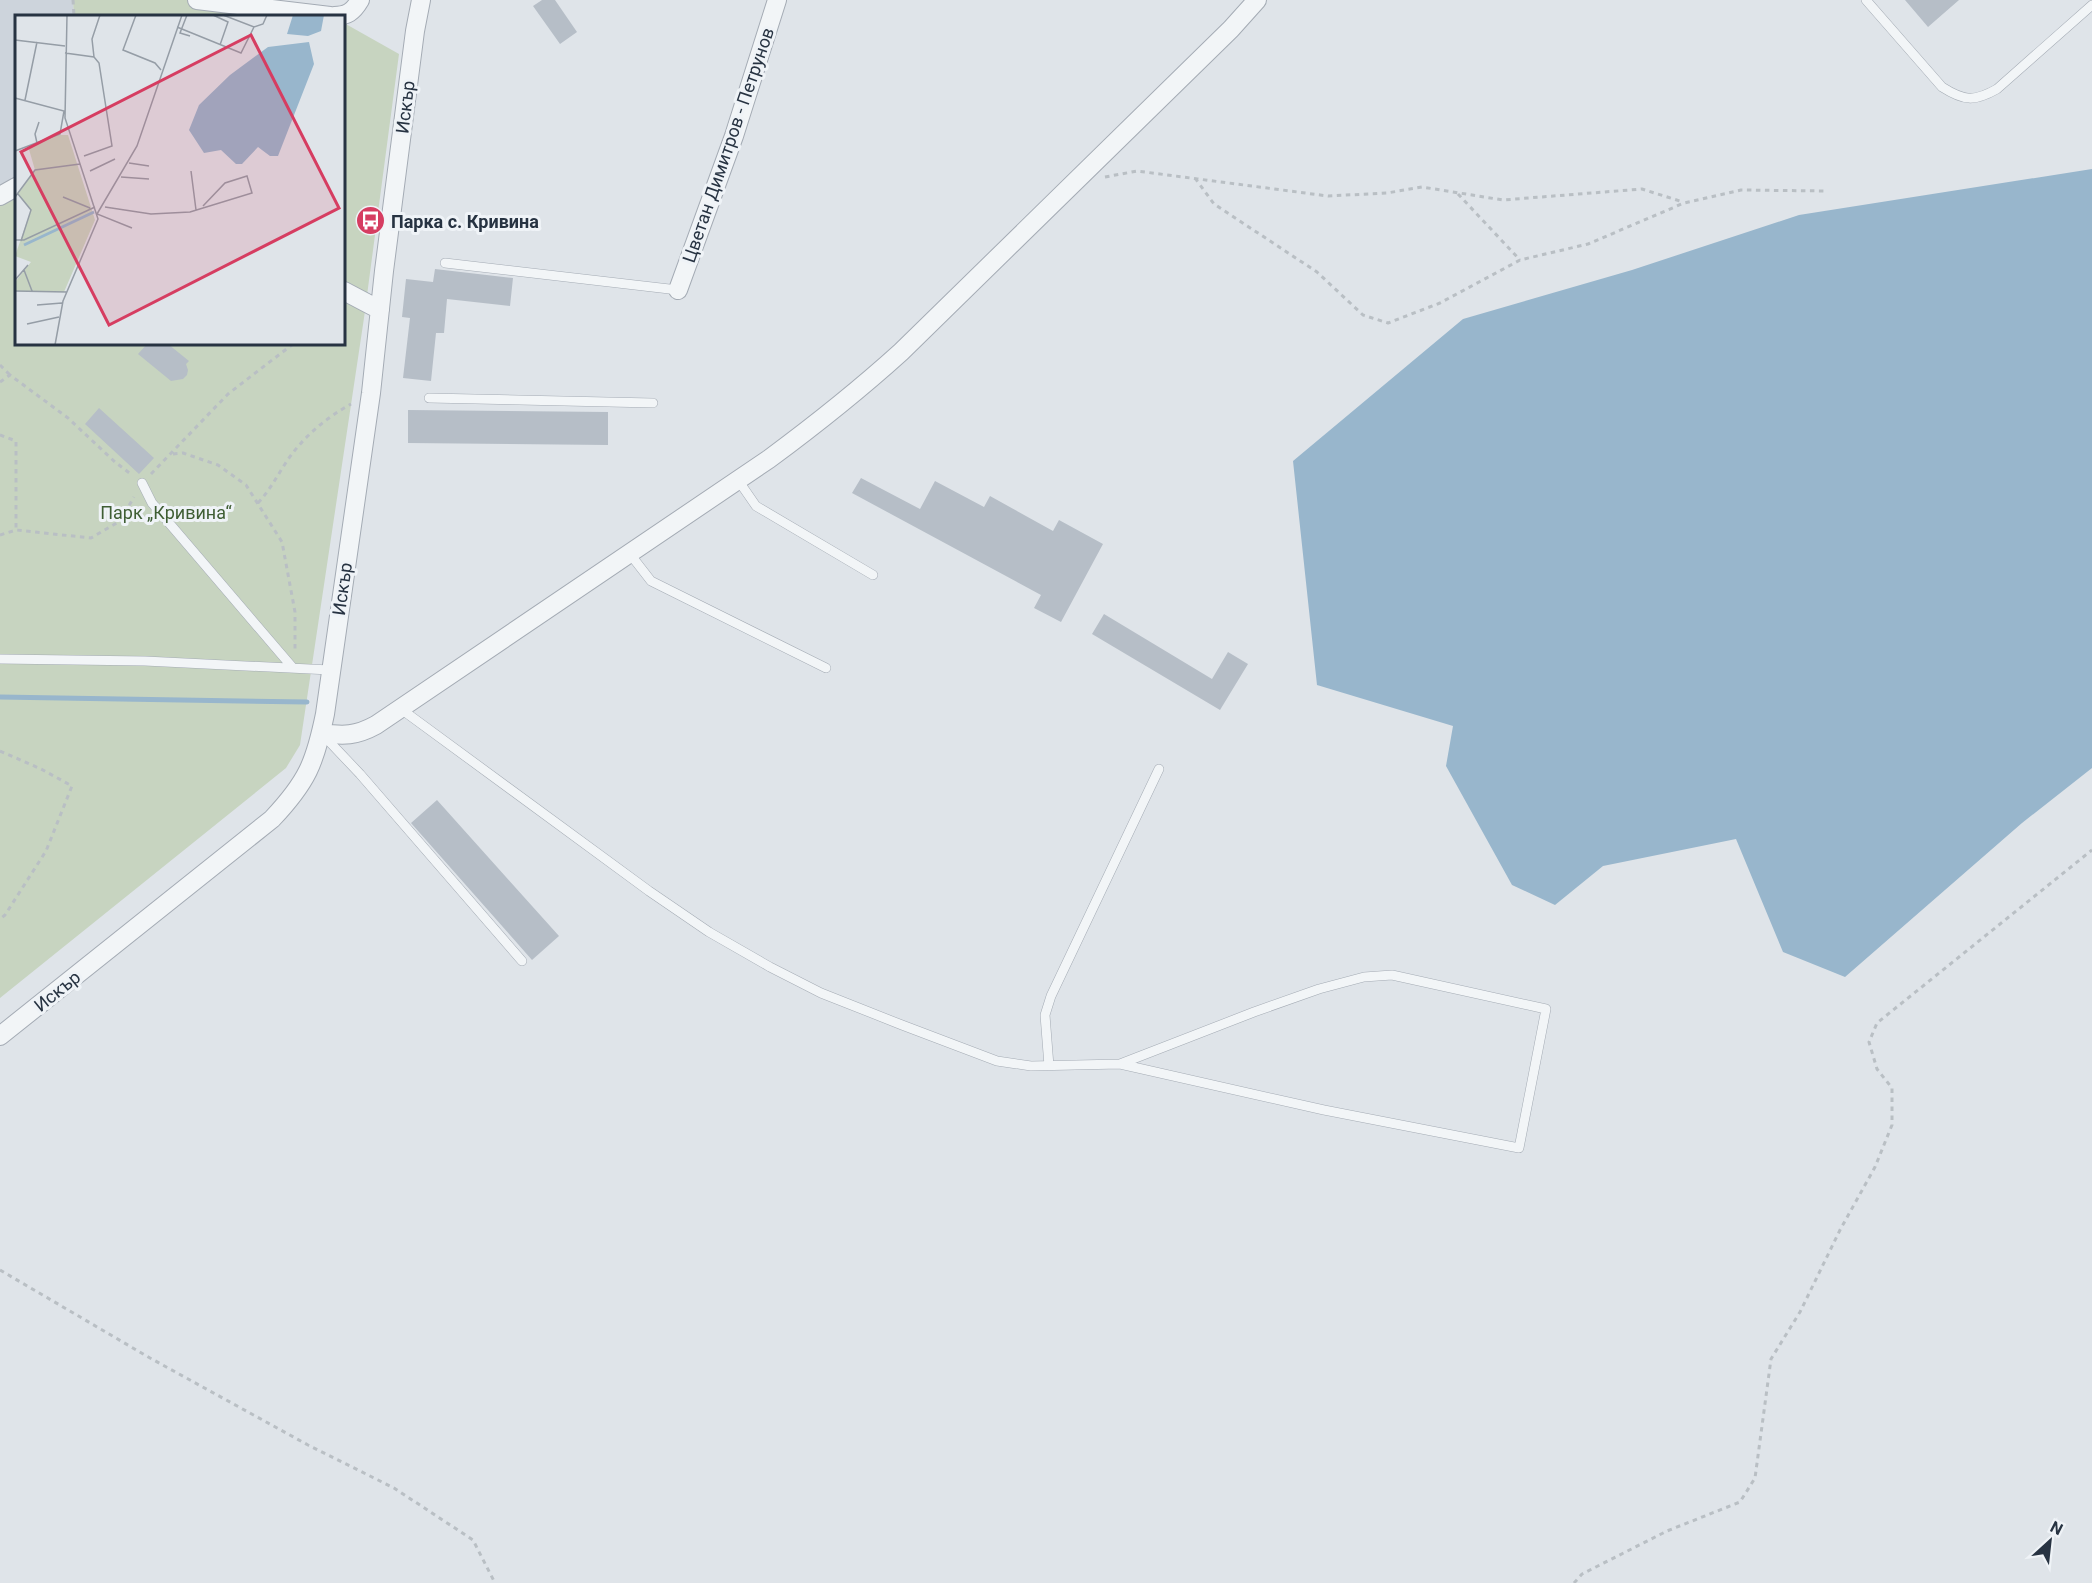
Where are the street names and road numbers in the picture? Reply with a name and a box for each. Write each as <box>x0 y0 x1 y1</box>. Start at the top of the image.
street label: Цветан Димитров - Петрунов <box>678 25 778 265</box>
street label: Искър <box>391 79 419 135</box>
street label: Искър <box>328 561 356 617</box>
street label: Искър <box>30 966 84 1016</box>

